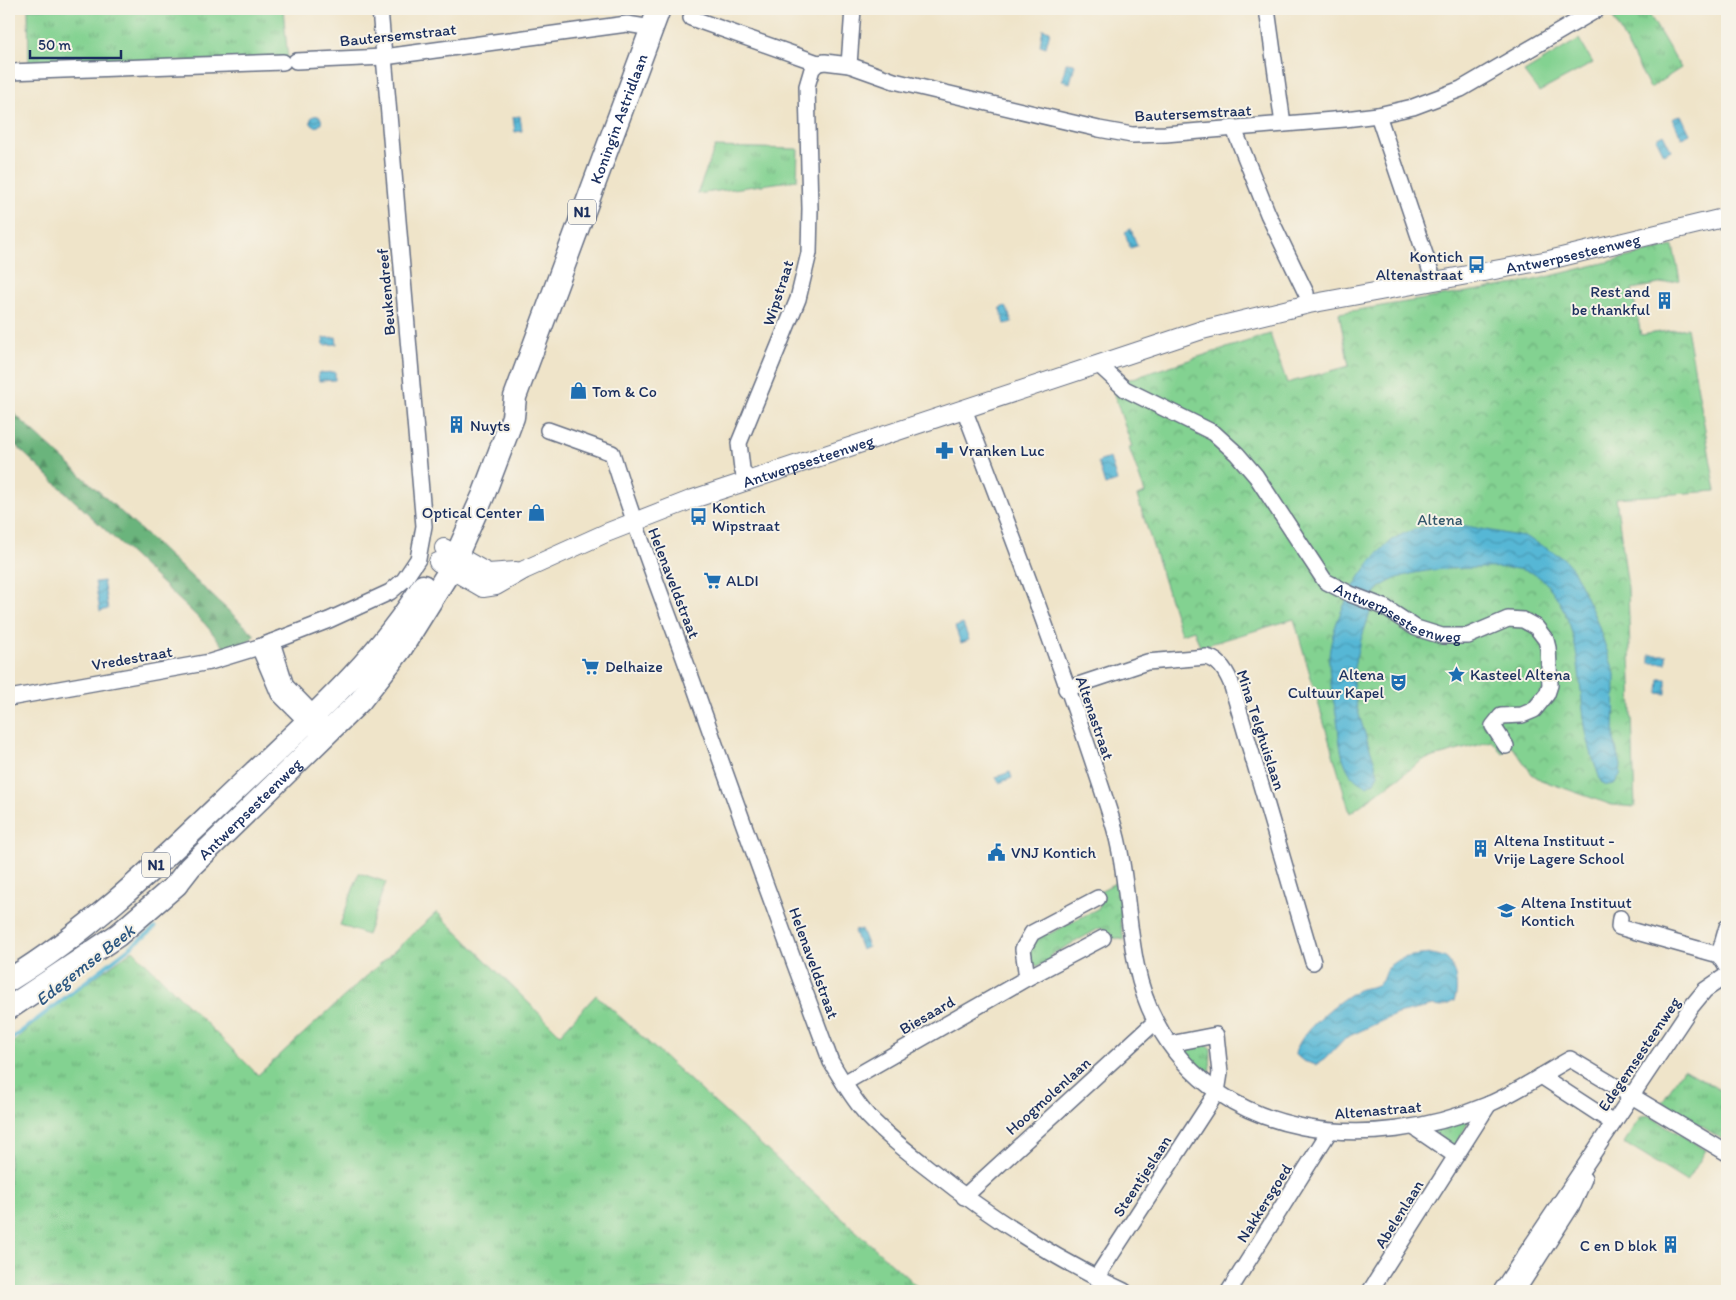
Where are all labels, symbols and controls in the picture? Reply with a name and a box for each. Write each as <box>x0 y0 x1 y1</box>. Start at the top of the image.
street label: Bautersemstraat <box>339 19 457 51</box>
scale bar <box>30 28 121 60</box>
text: 50 m <box>38 36 71 54</box>
street label: Koningin Astridlaan <box>586 51 651 186</box>
street label: Bautersemstraat <box>1134 100 1252 126</box>
road number: N1 <box>568 200 596 224</box>
street label: Antwerpsesteenweg <box>1504 229 1643 277</box>
place label: Kontich Altenastraat <box>1376 247 1463 284</box>
street label: Beukendreef <box>373 248 399 336</box>
bus stop icon: Kontich Altenastraat <box>1467 255 1487 275</box>
street label: Wipstraat <box>758 258 798 328</box>
place label: Rest and be thankful <box>1571 282 1650 319</box>
building icon: Rest and be thankful <box>1654 290 1674 310</box>
shop icon: Tom & Co <box>568 381 588 401</box>
place label: Tom & Co <box>592 382 657 401</box>
building icon: Nuyts <box>446 415 466 435</box>
place label: Nuyts <box>470 416 510 435</box>
street label: Antwerpsesteenweg <box>740 430 877 491</box>
pharmacy icon: Vranken Luc <box>935 440 955 460</box>
place label: Vranken Luc <box>959 441 1044 460</box>
place label: Kontich Wipstraat <box>712 498 780 535</box>
shop icon: Optical Center <box>526 502 546 522</box>
place label: Optical Center <box>422 503 523 522</box>
bus stop icon: Kontich Wipstraat <box>688 506 708 526</box>
park label: Altena <box>1417 510 1463 529</box>
street label: Helenaveldstraat <box>644 525 704 641</box>
supermarket icon: ALDI <box>702 570 722 590</box>
place label: ALDI <box>726 571 759 590</box>
street label: Antwerpsesteenweg <box>1331 578 1462 646</box>
street label: Vredestraat <box>90 642 174 674</box>
supermarket icon: Delhaize <box>581 656 601 676</box>
place label: Delhaize <box>605 657 663 676</box>
place icon: Kasteel Altena <box>1446 664 1466 684</box>
place label: Altena Cultuur Kapel <box>1288 665 1384 702</box>
place label: Kasteel Altena <box>1470 665 1571 684</box>
street label: Mina Telghuislaan <box>1233 667 1289 793</box>
theatre icon: Altena Cultuur Kapel <box>1388 673 1408 693</box>
street label: Altenastraat <box>1072 674 1118 762</box>
street label: Antwerpsesteenweg <box>194 753 306 863</box>
place label: Altena Instituut - Vrije Lagere School <box>1494 831 1625 868</box>
building icon: Altena Instituut - Vrije Lagere School <box>1470 839 1490 859</box>
public building icon: VNJ Kontich <box>987 842 1007 862</box>
place label: VNJ Kontich <box>1011 843 1097 862</box>
road number: N1 <box>142 852 170 878</box>
place label: Altena Instituut Kontich <box>1521 893 1632 930</box>
school or university icon: Altena Instituut Kontich <box>1497 901 1517 921</box>
street label: Helenaveldstraat <box>785 905 843 1021</box>
water label: Edegemse Beek <box>31 918 140 1011</box>
street label: Biesaard <box>896 991 958 1038</box>
street label: Edegemsesteenweg <box>1594 993 1685 1115</box>
street label: Hoogmolenlaan <box>1002 1053 1094 1139</box>
street label: Altenastraat <box>1334 1097 1422 1123</box>
street label: Steentjeslaan <box>1109 1132 1175 1220</box>
street label: Nakkersgoed <box>1232 1160 1296 1246</box>
street label: Abelenlaan <box>1371 1176 1428 1252</box>
building icon: C en D blok <box>1661 1235 1681 1255</box>
place label: C en D blok <box>1580 1236 1658 1255</box>

